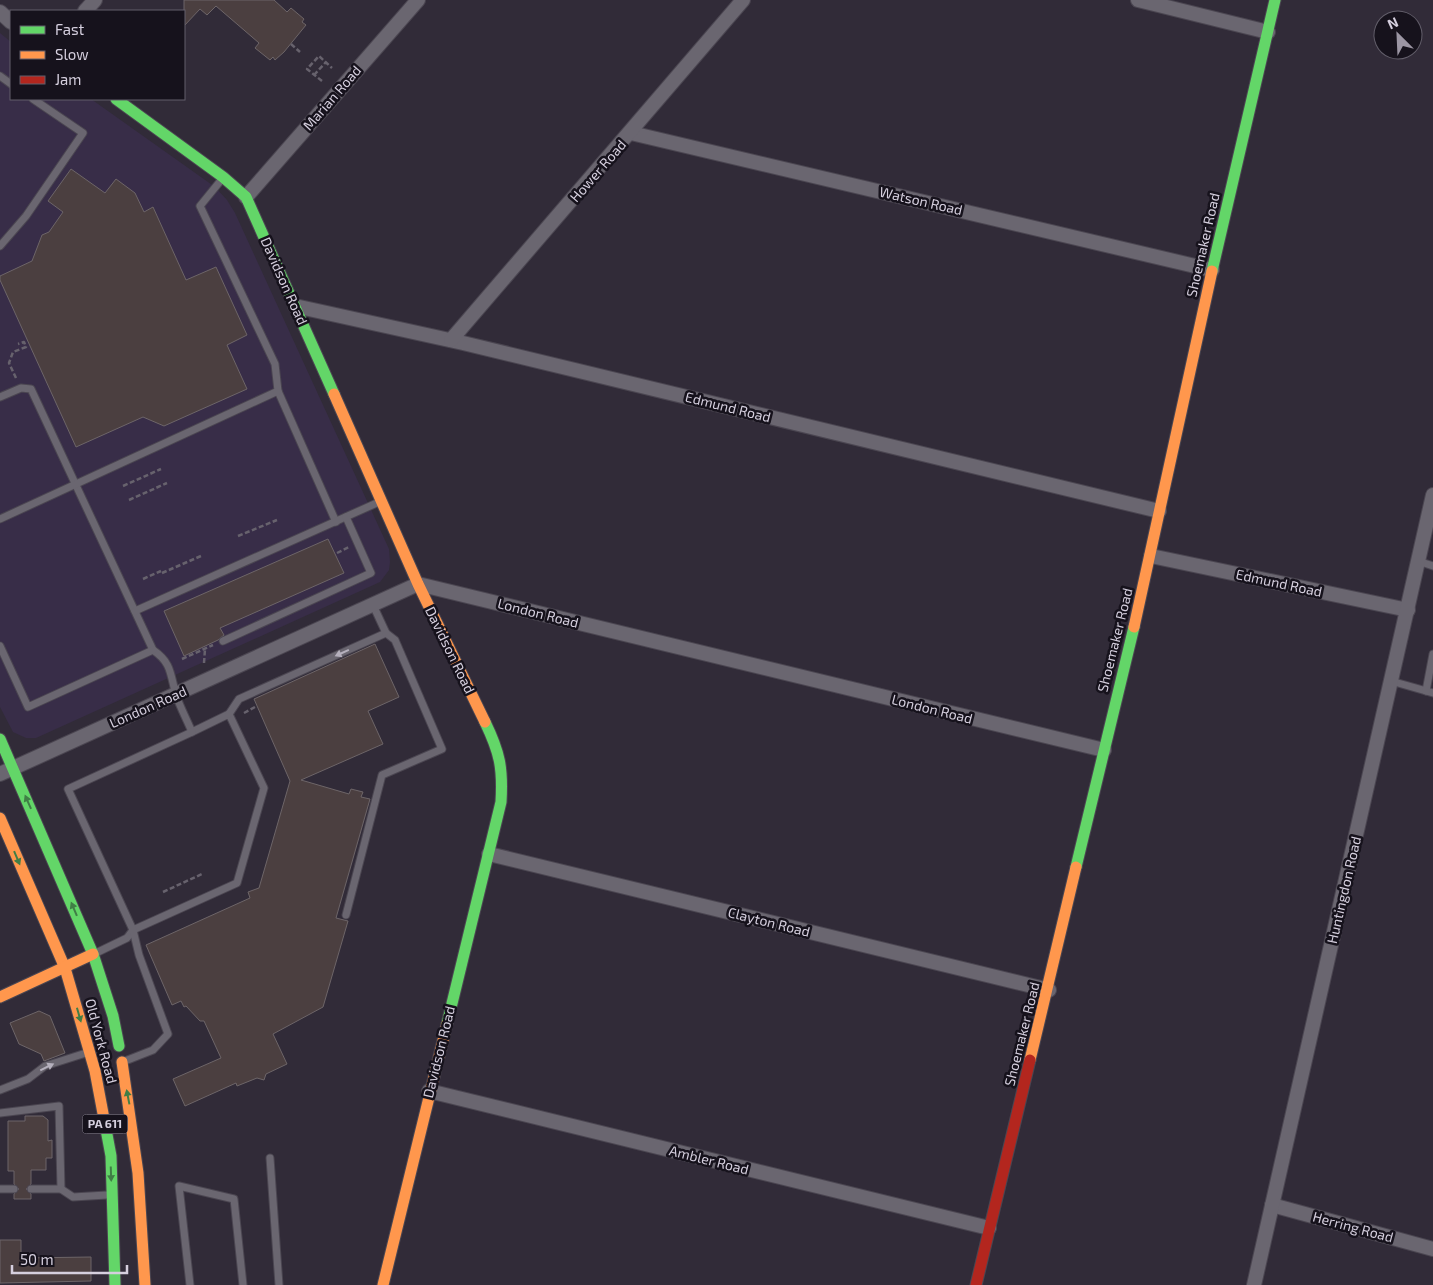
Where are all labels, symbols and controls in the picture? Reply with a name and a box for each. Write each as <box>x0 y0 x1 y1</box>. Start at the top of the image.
legend <box>10 10 185 100</box>
north arrow <box>1373 10 1423 60</box>
text: N <box>1384 13 1401 32</box>
text: Fast <box>55 20 85 38</box>
text: Slow <box>55 45 89 63</box>
street label: Marian Road <box>299 62 364 134</box>
text: Jam <box>55 70 81 88</box>
street label: Hower Road <box>566 136 629 205</box>
street label: Watson Road <box>878 183 964 218</box>
street label: Shoemaker Road <box>1182 191 1223 299</box>
street label: Davidson Road <box>257 234 311 327</box>
street label: Edmund Road <box>684 388 773 425</box>
street label: Edmund Road <box>1234 565 1324 600</box>
street label: Shoemaker Road <box>1093 586 1136 694</box>
street label: London Road <box>496 594 580 631</box>
street label: Davidson Road <box>422 604 479 696</box>
one-way arrow <box>335 650 349 658</box>
street label: London Road <box>107 682 189 731</box>
street label: London Road <box>890 690 974 727</box>
one-way arrow <box>23 795 31 809</box>
street label: Huntingdon Road <box>1323 835 1364 945</box>
one-way arrow <box>14 851 22 865</box>
one-way arrow <box>70 902 78 916</box>
street label: Clayton Road <box>726 903 812 940</box>
street label: Shoemaker Road <box>1000 980 1043 1088</box>
street label: Old York Road <box>82 997 121 1085</box>
street label: Davidson Road <box>419 1004 458 1100</box>
one-way arrow <box>75 1007 83 1023</box>
one-way arrow <box>40 1063 55 1071</box>
one-way arrow <box>124 1089 132 1105</box>
road number: PA 611 <box>82 1114 128 1134</box>
street label: Ambler Road <box>668 1141 751 1178</box>
one-way arrow <box>108 1166 116 1182</box>
street label: Herring Road <box>1311 1208 1395 1245</box>
scale bar <box>12 1242 128 1274</box>
text: 50 m <box>20 1250 54 1268</box>

